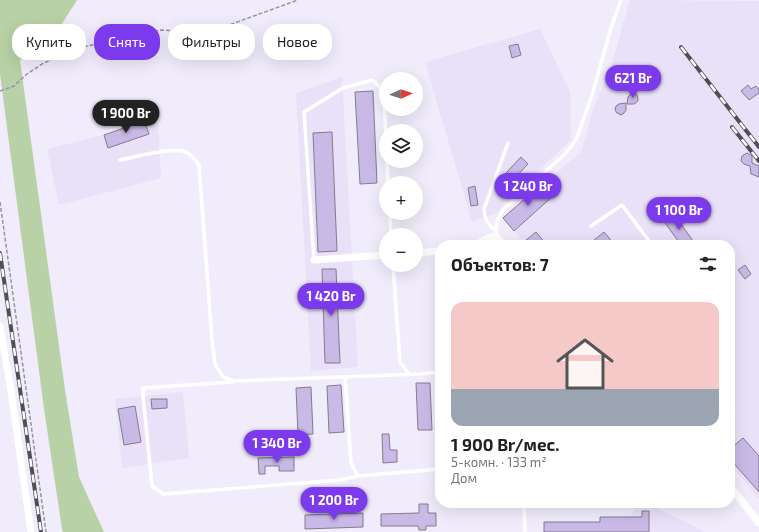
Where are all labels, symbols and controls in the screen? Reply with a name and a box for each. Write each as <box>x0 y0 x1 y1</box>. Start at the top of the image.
chip: Купить <box>12 24 86 60</box>
chip: Снять <box>94 24 160 60</box>
chip: Фильтры <box>168 24 255 60</box>
chip: Новое <box>263 24 332 60</box>
pin: 621 Br <box>600 65 666 99</box>
text: 621 Br <box>614 70 652 86</box>
north arrow <box>379 72 423 116</box>
map controls <box>379 72 423 272</box>
pin: 1 900 Br <box>85 100 167 134</box>
text: 1 900 Br <box>101 105 151 121</box>
button: layers <box>379 124 423 168</box>
pin: 1 240 Br <box>487 173 569 207</box>
button: + <box>379 176 423 220</box>
text: 1 240 Br <box>503 178 553 194</box>
pin: 1 100 Br <box>638 197 720 231</box>
text: 1 100 Br <box>655 202 703 218</box>
button: − <box>379 228 423 272</box>
icon: filters <box>697 253 719 275</box>
text: Объектов: 7 <box>451 254 549 274</box>
pin: 1 420 Br <box>290 283 372 317</box>
text: 1 420 Br <box>306 288 356 304</box>
icon: home <box>549 328 621 400</box>
pin: 1 340 Br <box>236 430 318 464</box>
text: 1 900 Br/мес. <box>451 434 559 454</box>
text: 1 340 Br <box>253 435 301 451</box>
text: 5-комн. · 133 m² <box>451 454 547 470</box>
text: Дом <box>451 470 477 486</box>
pin: 1 200 Br <box>293 487 375 521</box>
text: 1 200 Br <box>309 492 359 508</box>

